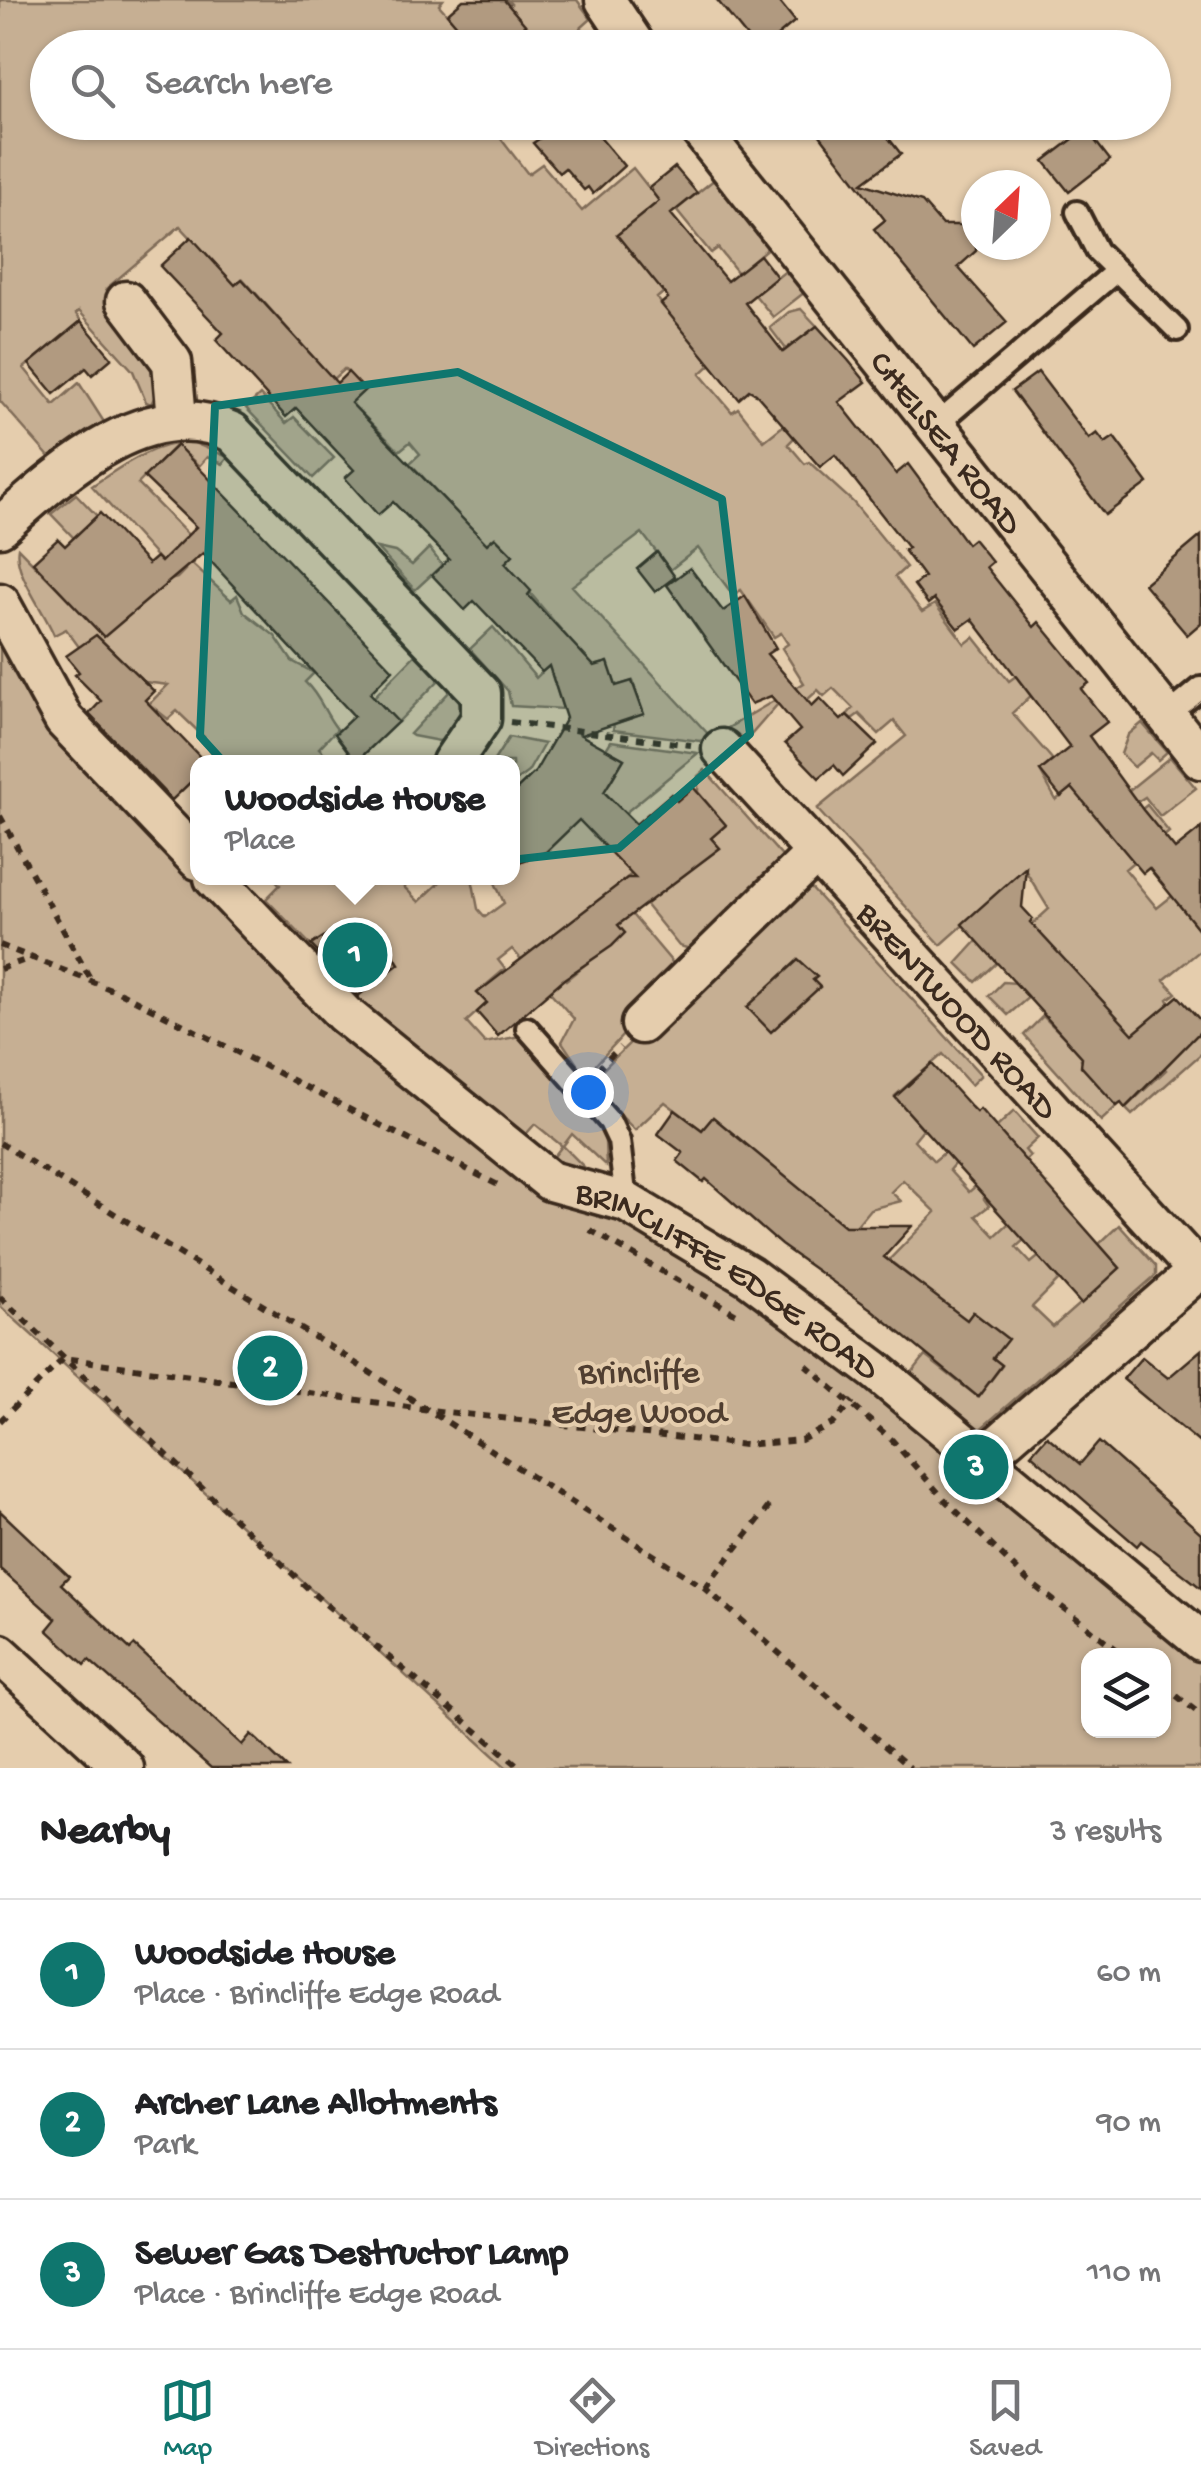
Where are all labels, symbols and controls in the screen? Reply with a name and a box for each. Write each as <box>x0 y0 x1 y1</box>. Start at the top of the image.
search box <box>30 30 1171 140</box>
icon: search <box>65 58 120 113</box>
text: Search here <box>145 63 332 107</box>
north arrow <box>961 170 1051 260</box>
street label: CHELSEA ROAD <box>858 344 1030 545</box>
popup <box>190 755 520 885</box>
text: Woodside House <box>225 779 485 823</box>
text: Place <box>225 823 295 861</box>
street label: BRENTWOOD ROAD <box>845 895 1065 1130</box>
pin: 1 <box>322 918 388 992</box>
your location <box>563 1067 614 1118</box>
street label: BRINCLIFFE EDGE ROAD <box>569 1174 886 1392</box>
pin: 2 <box>238 1330 302 1406</box>
park label: Brincliffe Edge Wood <box>551 1355 729 1436</box>
pin: 3 <box>944 1430 1008 1504</box>
map controls <box>1081 1648 1171 1738</box>
button: layers <box>1081 1648 1171 1738</box>
text: Nearby <box>40 1809 170 1858</box>
text: 3 results <box>1050 1814 1161 1852</box>
text: Woodside House <box>135 1933 395 1977</box>
text: 1 <box>66 1955 79 1993</box>
text: 60 m <box>1096 1955 1161 1993</box>
text: Place · Brincliffe Edge Road <box>135 1977 499 2015</box>
text: Archer Lane Allotments <box>135 2083 496 2127</box>
text: 2 <box>65 2105 80 2143</box>
text: 90 m <box>1097 2105 1161 2143</box>
text: Park <box>135 2127 196 2165</box>
text: Sewer Gas Destructor Lamp <box>135 2233 568 2277</box>
text: 3 <box>64 2255 81 2293</box>
text: 110 m <box>1087 2255 1161 2293</box>
text: Place · Brincliffe Edge Road <box>135 2277 499 2315</box>
tab: Map <box>160 2373 215 2466</box>
tab: Directions <box>535 2373 649 2466</box>
tab: Saved <box>969 2373 1041 2466</box>

